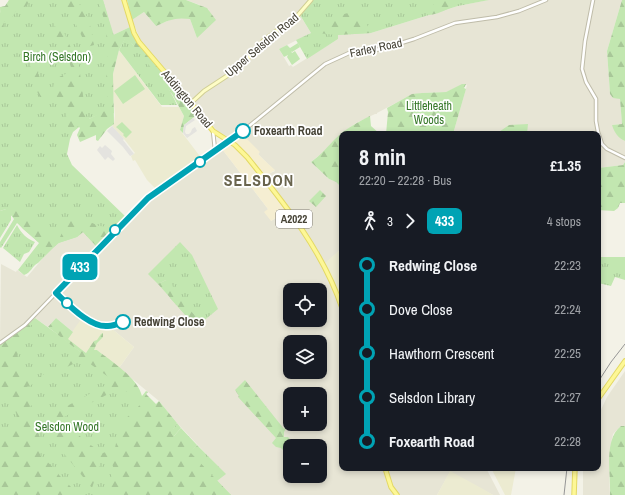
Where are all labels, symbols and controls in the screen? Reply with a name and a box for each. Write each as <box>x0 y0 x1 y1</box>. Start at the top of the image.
street label: Upper Selsdon Road <box>222 10 302 80</box>
street label: Farley Road <box>348 35 404 61</box>
park label: Birch (Selsdon) <box>23 49 91 65</box>
street label: Addington Road <box>157 66 216 131</box>
park label: Littleheath Woods <box>406 98 452 128</box>
marker: Foxearth Road <box>235 123 251 139</box>
place label: Foxearth Road <box>254 123 322 139</box>
text: 8 min <box>359 142 406 172</box>
text: £1.35 <box>550 155 581 176</box>
unlabelled marker <box>194 156 206 168</box>
district label: SELSDON <box>224 169 294 191</box>
text: 22:20 – 22:28 · Bus <box>359 172 451 189</box>
road number: A2022 <box>276 210 312 228</box>
icon: walk <box>359 210 381 232</box>
icon: forward <box>399 210 421 232</box>
text: 433 <box>435 212 454 230</box>
text: 3 <box>387 213 393 230</box>
text: 4 stops <box>547 213 581 230</box>
unlabelled marker <box>109 224 121 236</box>
line badge: 433 <box>57 254 103 280</box>
text: Redwing Close <box>389 255 477 276</box>
text: 22:23 <box>554 257 581 274</box>
text: 433 <box>70 258 90 276</box>
map controls <box>283 283 327 483</box>
button: locate <box>283 283 327 327</box>
unlabelled marker <box>61 297 73 309</box>
text: Dove Close <box>389 299 453 320</box>
text: 22:24 <box>554 301 581 318</box>
marker: Redwing Close <box>115 314 131 330</box>
place label: Redwing Close <box>134 314 205 330</box>
button: layers <box>283 335 327 379</box>
text: Hawthorn Crescent <box>389 343 494 364</box>
text: 22:25 <box>554 345 581 362</box>
button: + <box>283 387 327 431</box>
text: Selsdon Library <box>389 387 475 408</box>
text: 22:27 <box>554 389 581 406</box>
park label: Selsdon Wood <box>35 419 99 435</box>
text: Foxearth Road <box>389 431 475 452</box>
text: 22:28 <box>554 433 581 450</box>
button: − <box>283 439 327 483</box>

